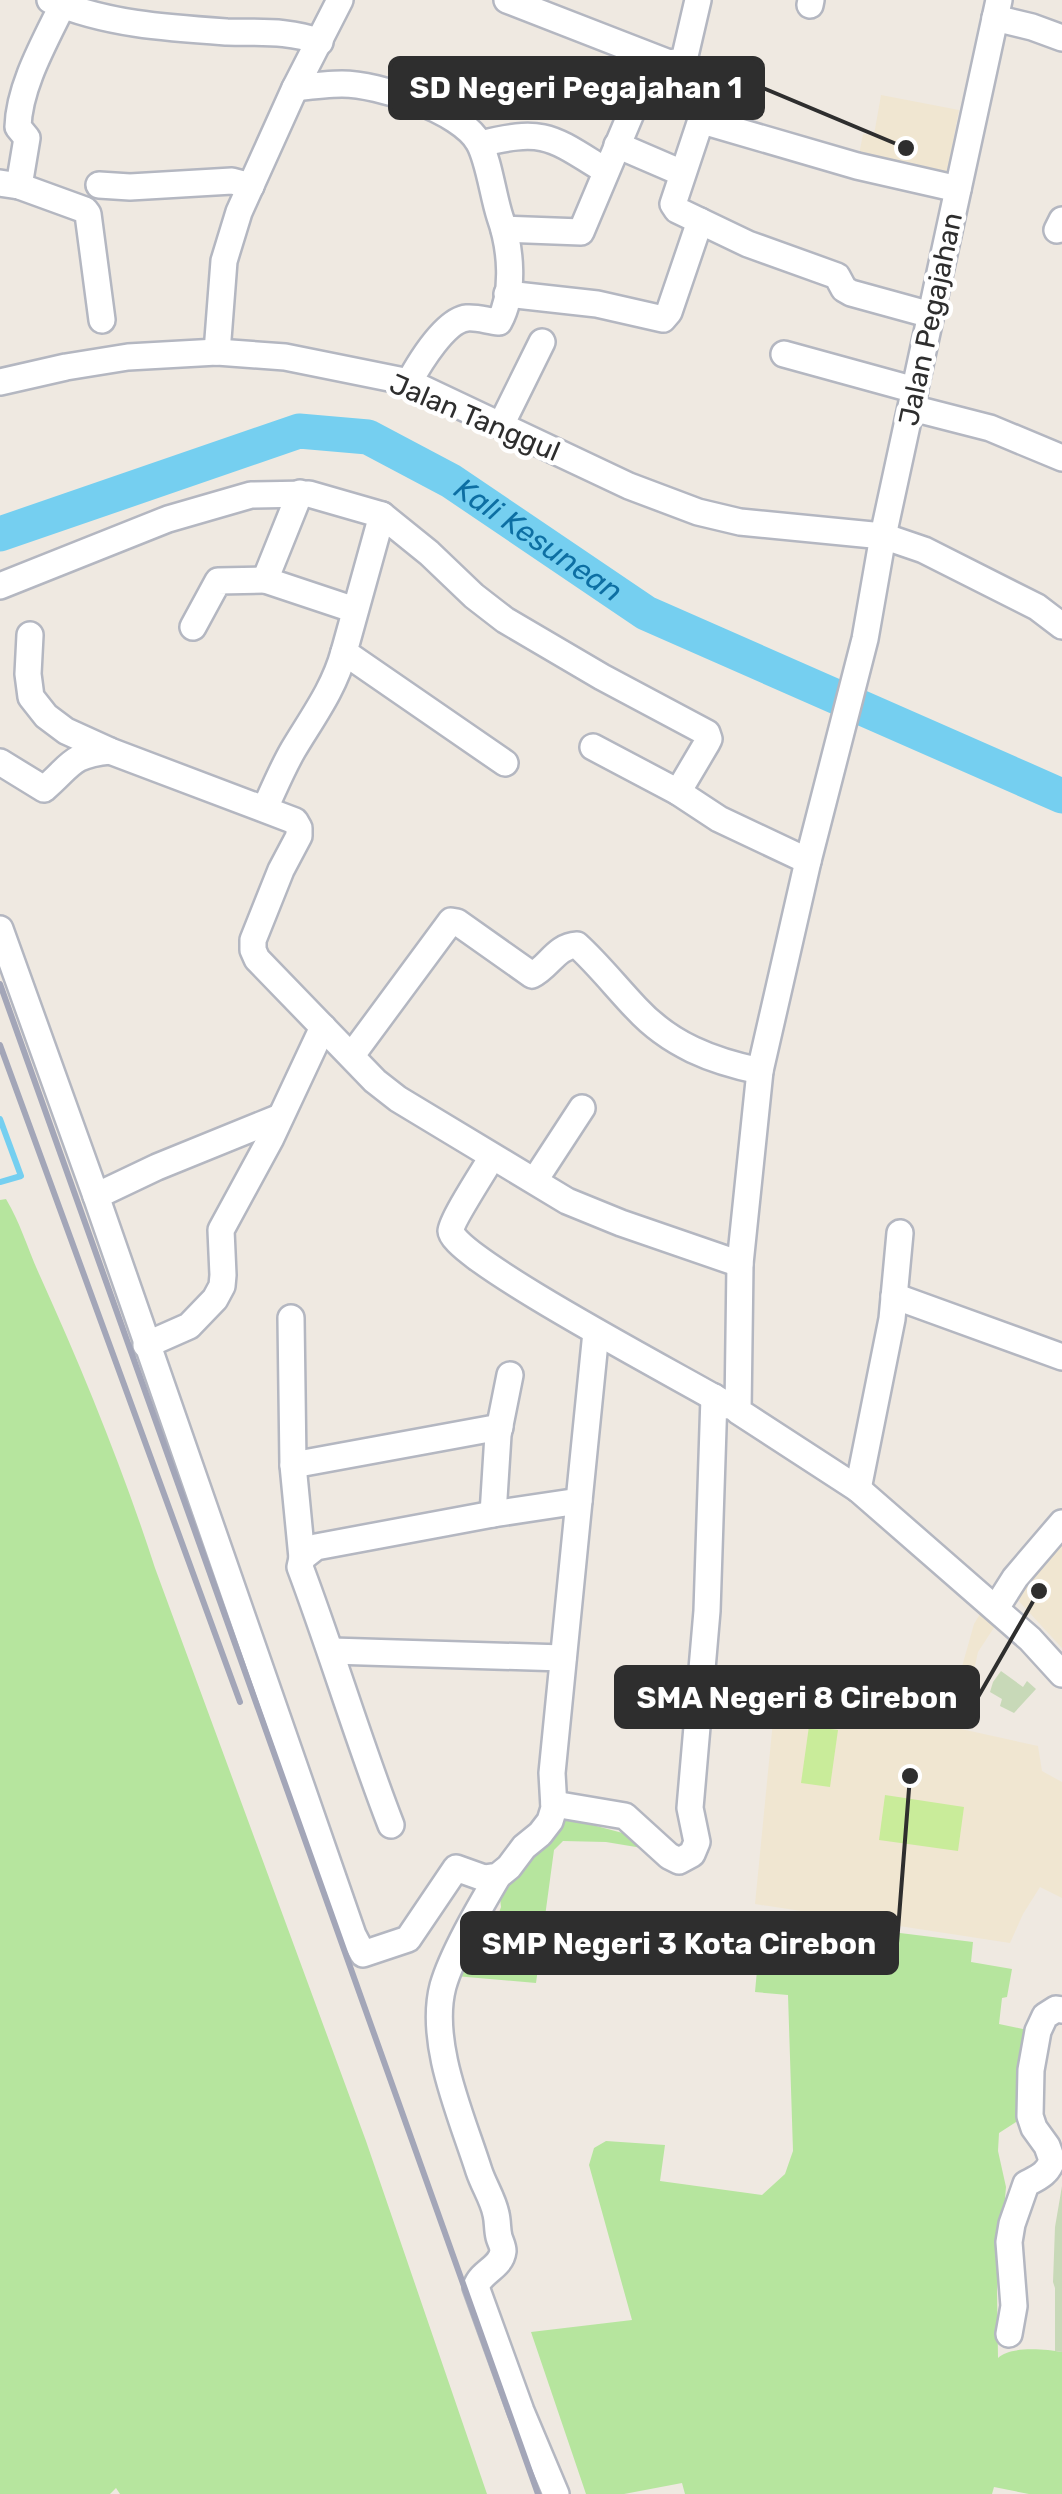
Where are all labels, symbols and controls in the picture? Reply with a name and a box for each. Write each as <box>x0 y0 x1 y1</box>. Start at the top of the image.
callout: SD Negeri Pegajahan 1 <box>390 58 763 118</box>
text: SD Negeri Pegajahan 1 <box>410 70 742 106</box>
street label: Jalan Pegajahan <box>892 209 969 429</box>
street label: Jalan Tanggul <box>385 367 565 468</box>
water label: Kali Kesunean <box>448 471 629 610</box>
callout: SMA Negeri 8 Cirebon <box>616 1667 978 1727</box>
text: SMA Negeri 8 Cirebon <box>637 1680 957 1716</box>
callout: SMP Negeri 3 Kota Cirebon <box>462 1913 897 1973</box>
text: SMP Negeri 3 Kota Cirebon <box>482 1926 876 1962</box>

